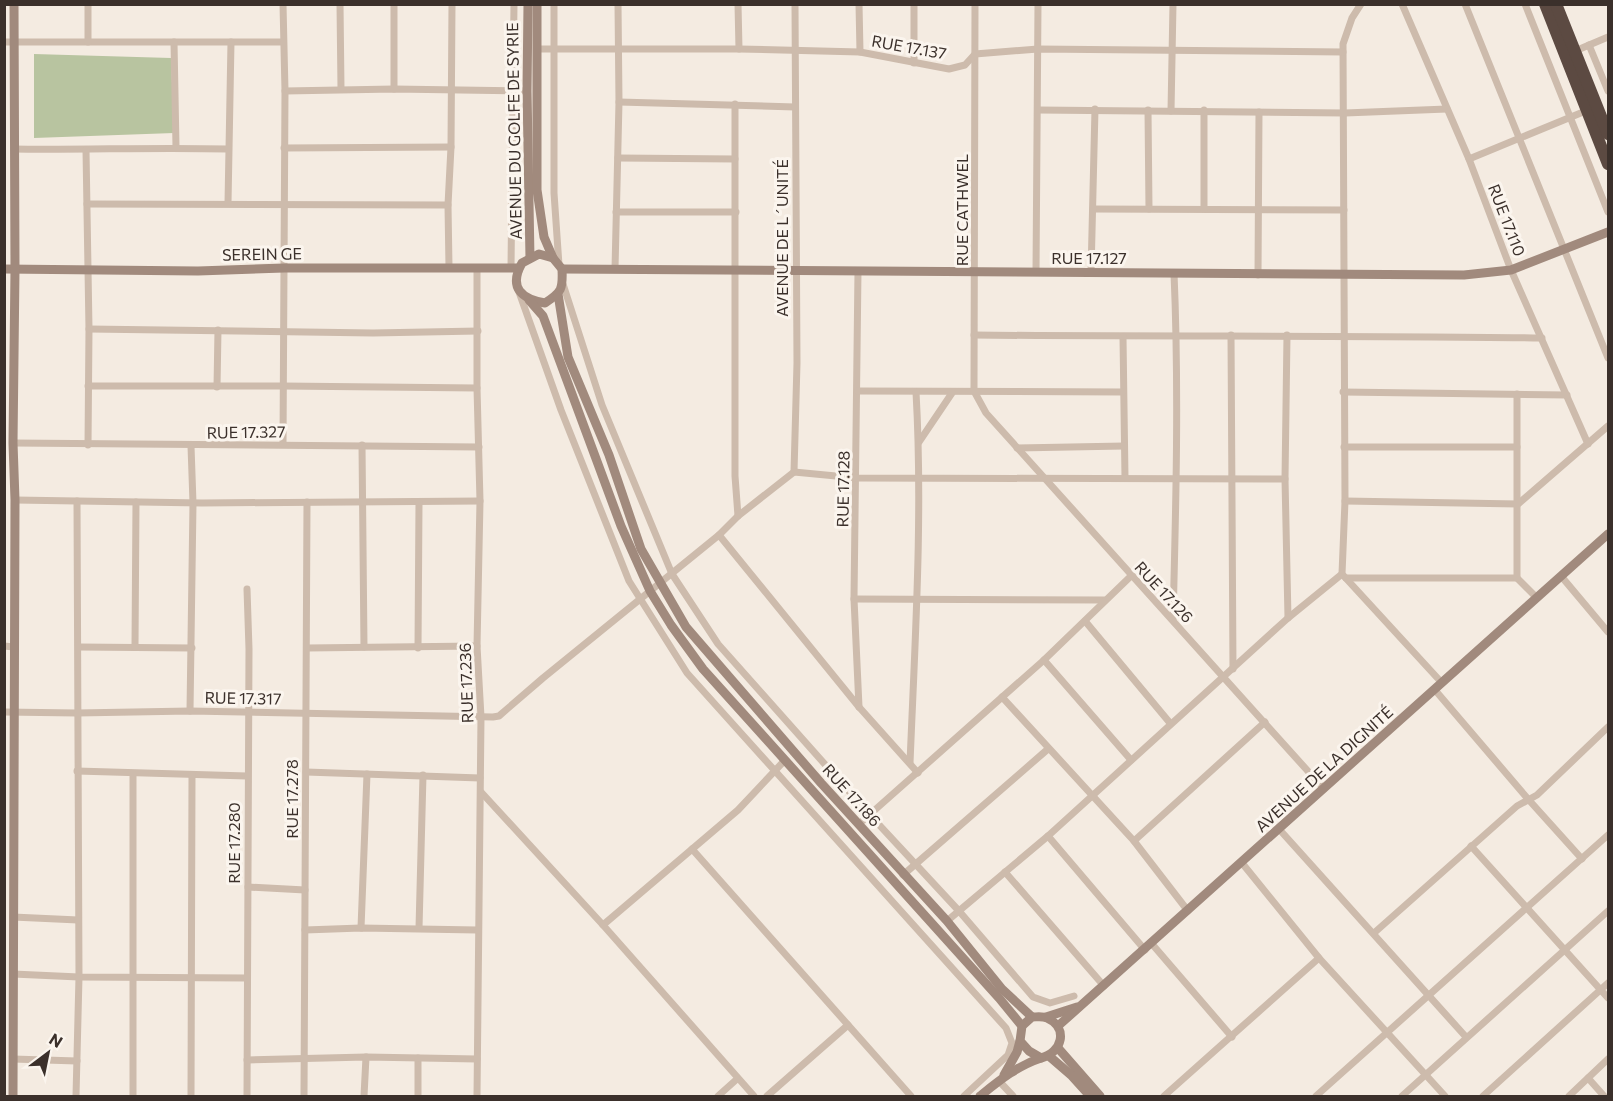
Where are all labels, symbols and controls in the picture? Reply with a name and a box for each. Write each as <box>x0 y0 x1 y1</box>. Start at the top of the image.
street label: AVENUE DU GOLFE DE SYRIE <box>502 22 525 240</box>
street label: RUE 17.137 <box>870 31 948 62</box>
street label: RUE CATHWEL <box>952 154 971 266</box>
street label: AVENUE DE L´UNITÉ <box>772 159 791 317</box>
street label: RUE 17.110 <box>1485 181 1530 258</box>
street label: SEREIN GE <box>222 243 302 264</box>
street label: RUE 17.127 <box>1051 248 1127 267</box>
street label: RUE 17.327 <box>206 421 286 442</box>
street label: RUE 17.128 <box>832 450 853 528</box>
street label: RUE 17.126 <box>1131 557 1197 626</box>
street label: RUE 17.236 <box>455 643 476 723</box>
street label: RUE 17.317 <box>204 687 282 708</box>
street label: AVENUE DE LA DIGNITÉ <box>1251 702 1396 835</box>
street label: RUE 17.278 <box>282 759 301 839</box>
street label: RUE 17.186 <box>819 759 885 830</box>
street label: RUE 17.280 <box>224 802 243 884</box>
north arrow <box>18 1023 78 1083</box>
text: N <box>46 1029 66 1051</box>

